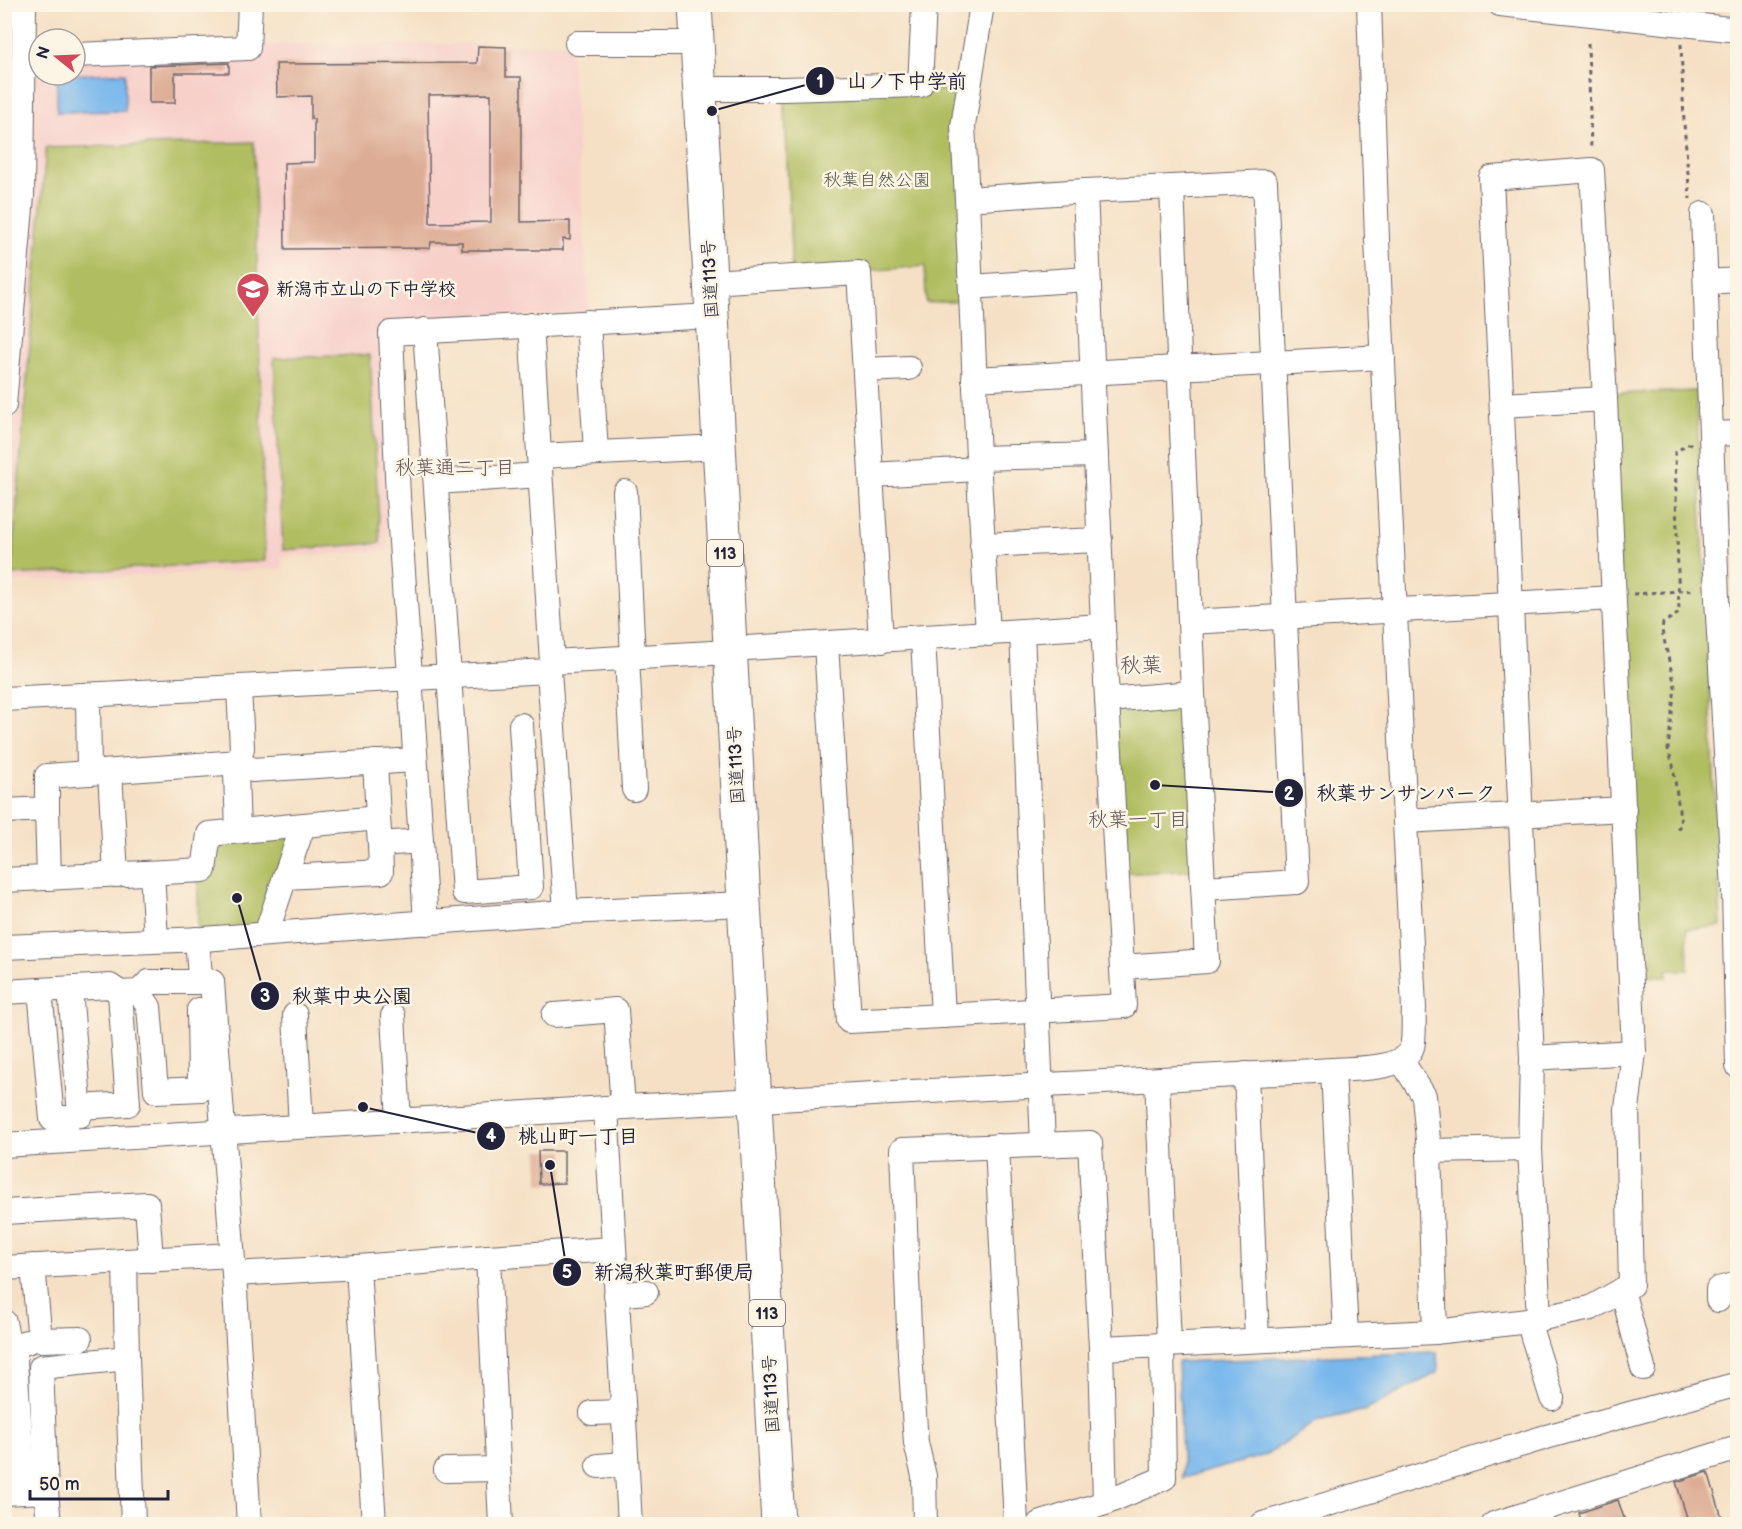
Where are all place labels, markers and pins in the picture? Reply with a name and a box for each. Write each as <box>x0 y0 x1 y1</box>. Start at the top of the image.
callout: 山ノ下中学前 <box>805 62 979 100</box>
school or university icon: 新潟市立山の下中学校 <box>235 271 271 318</box>
place label: 新潟市立山の下中学校 <box>276 279 456 300</box>
callout: 秋葉サンサンパーク <box>1274 774 1508 812</box>
callout: 秋葉中央公園 <box>250 977 424 1015</box>
callout: 桃山町一丁目 <box>476 1117 650 1155</box>
callout: 新潟秋葉町郵便局 <box>552 1253 766 1291</box>

